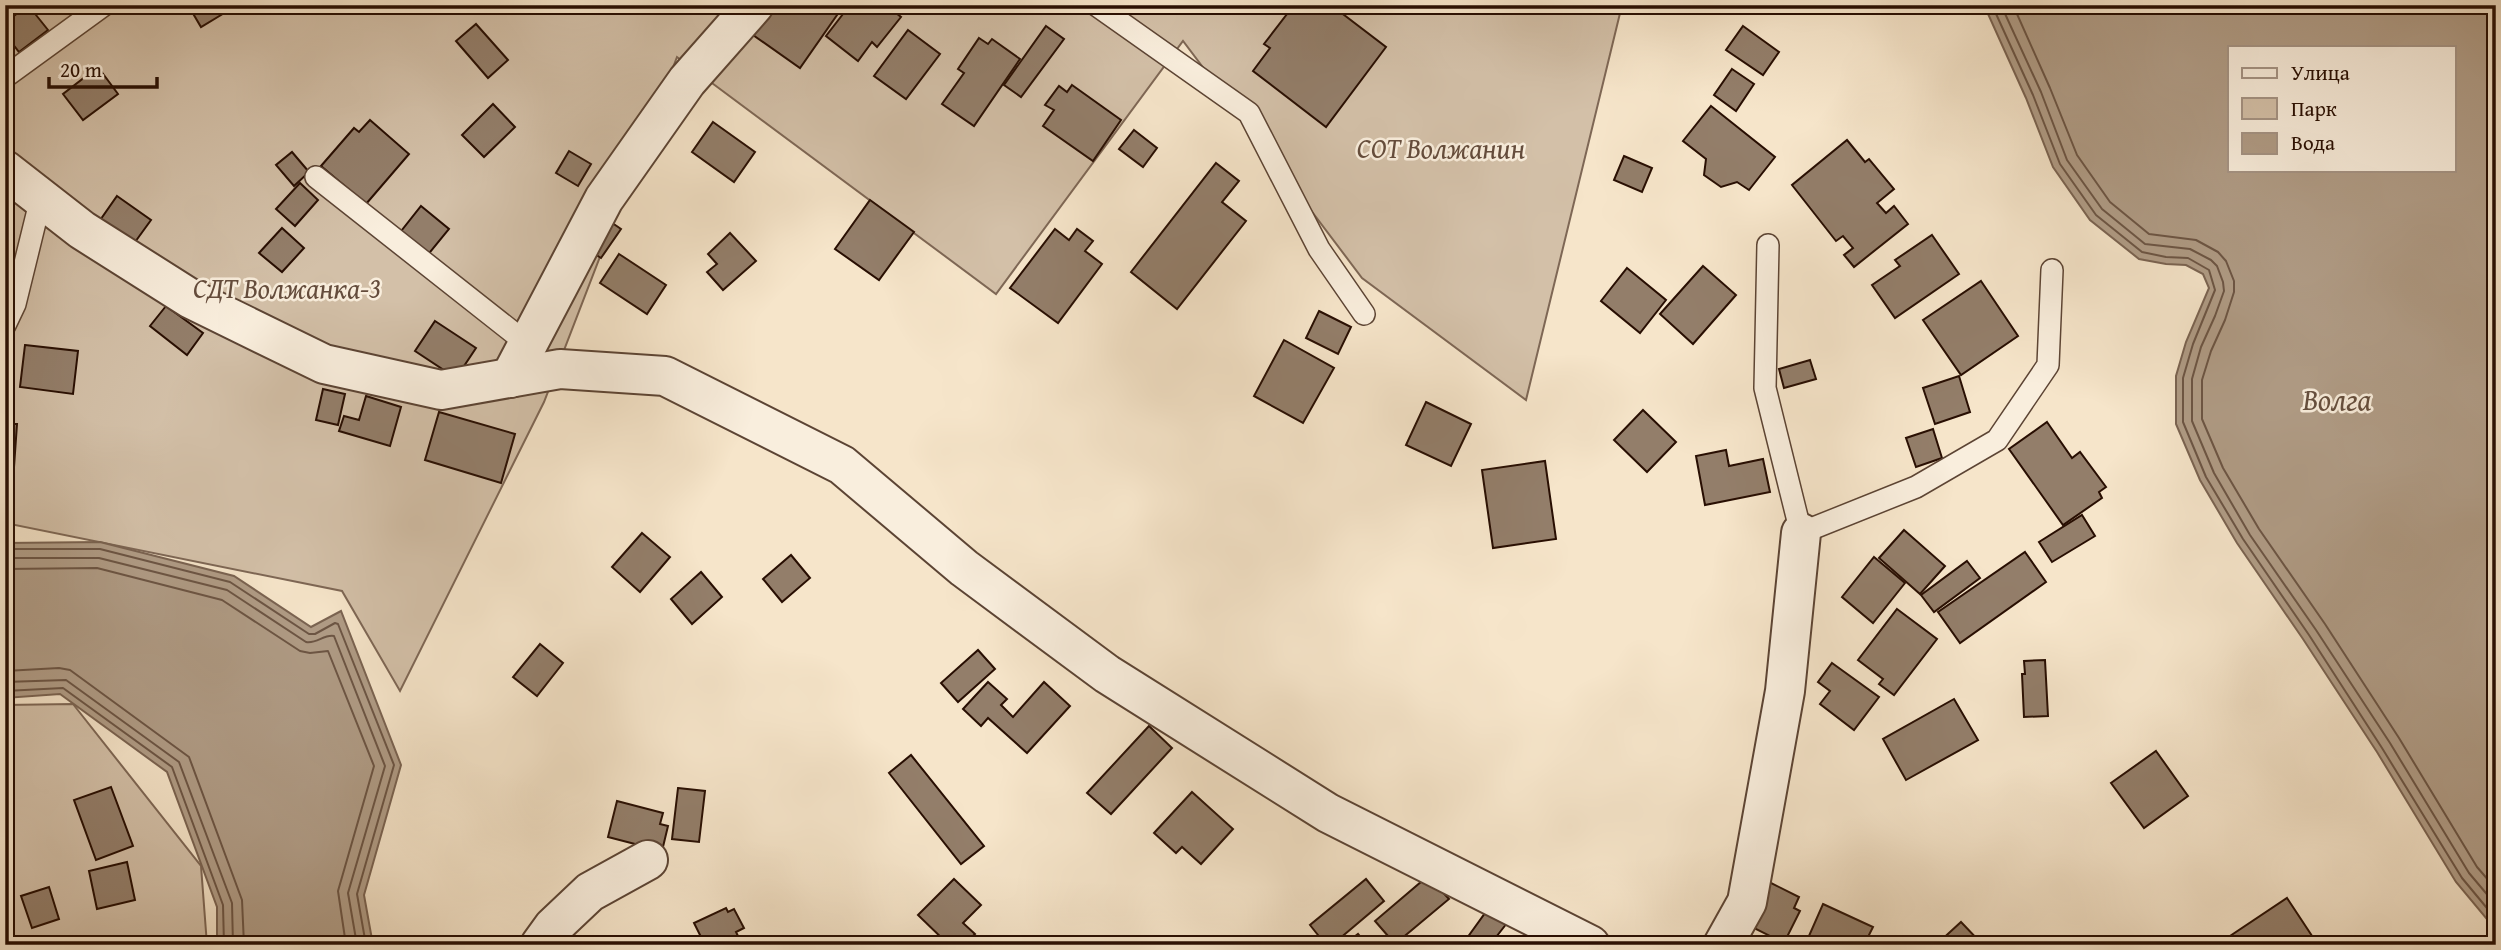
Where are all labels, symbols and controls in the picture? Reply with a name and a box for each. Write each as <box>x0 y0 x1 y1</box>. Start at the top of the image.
scale bar <box>49 46 158 90</box>
legend <box>2228 46 2456 172</box>
text: 20 m <box>60 54 102 85</box>
text: Улица <box>2291 57 2350 88</box>
text: Парк <box>2291 93 2337 124</box>
park label: СОТ Волжанин <box>1357 127 1525 168</box>
text: Вода <box>2291 127 2335 158</box>
park label: СДТ Волжанка-3 <box>193 267 381 308</box>
water label: Волга <box>2302 377 2372 421</box>

